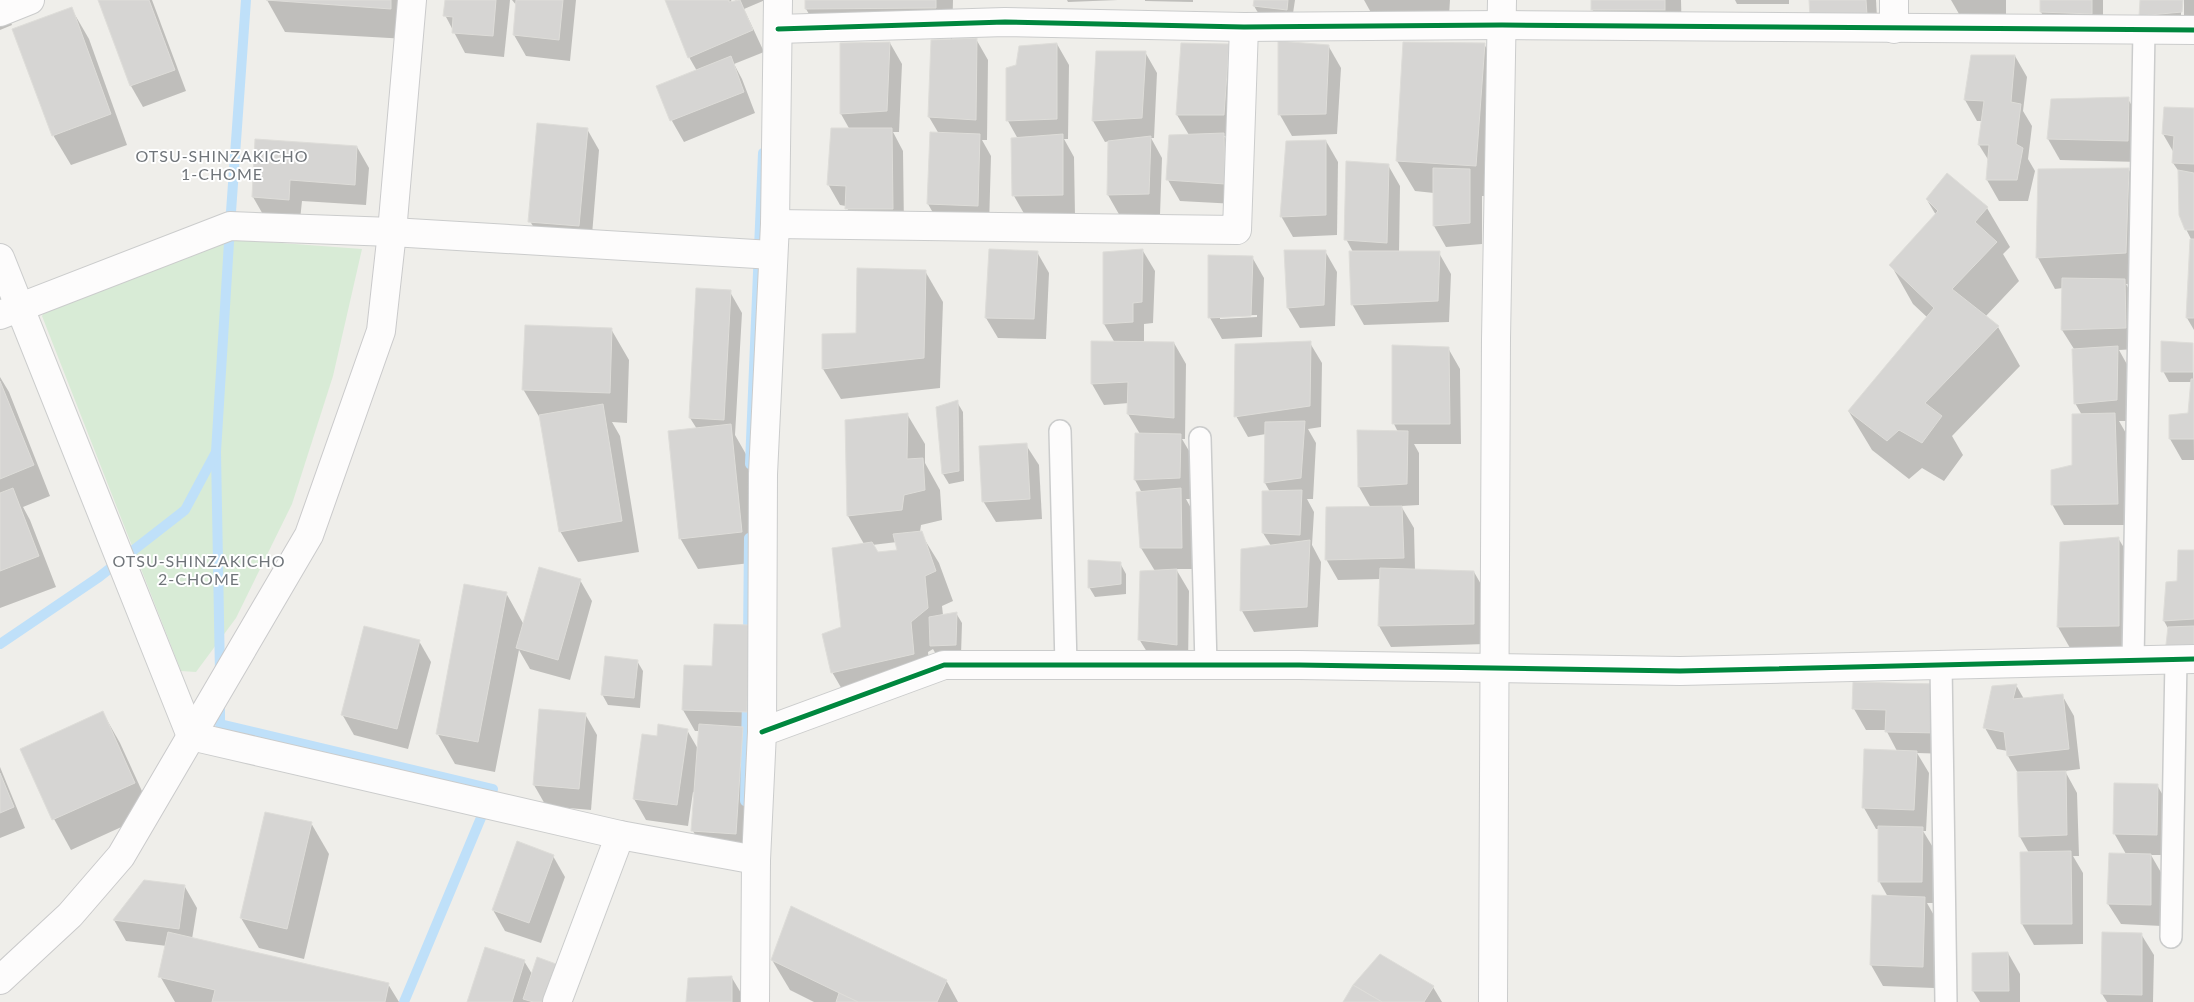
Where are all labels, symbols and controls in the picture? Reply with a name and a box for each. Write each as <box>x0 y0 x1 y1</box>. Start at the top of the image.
district label: OTSU-SHINZAKICHO 1-CHOME <box>136 146 308 183</box>
district label: OTSU-SHINZAKICHO 2-CHOME <box>113 551 285 588</box>

